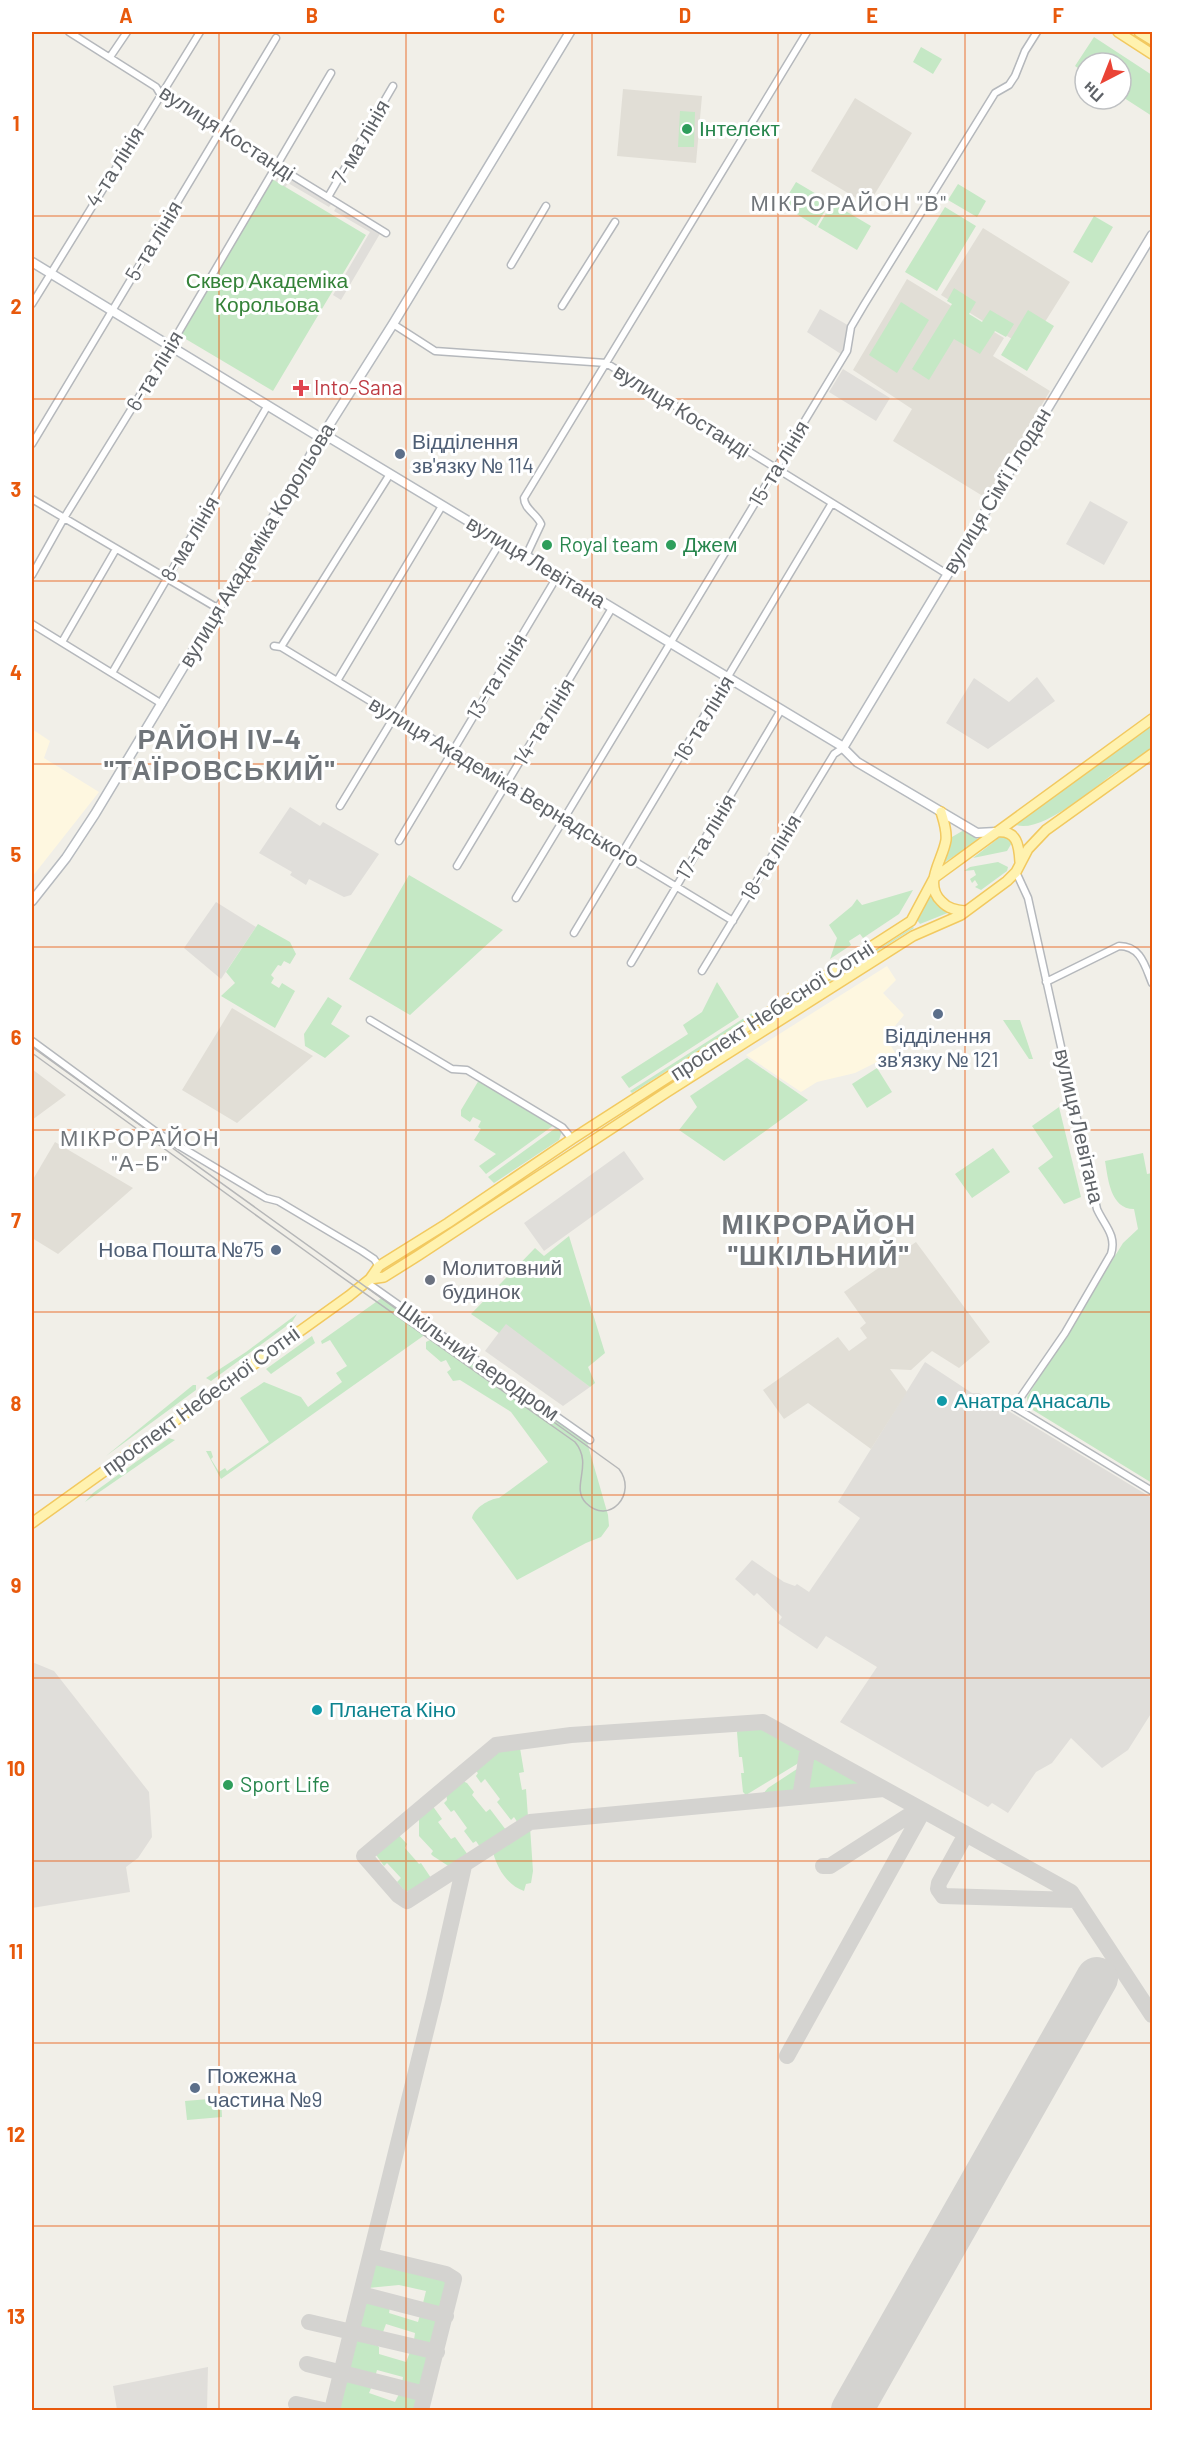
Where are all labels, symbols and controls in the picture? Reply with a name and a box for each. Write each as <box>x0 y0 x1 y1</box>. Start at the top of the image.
text: A <box>119 3 133 27</box>
text: B <box>306 3 318 27</box>
text: C <box>493 3 505 27</box>
text: D <box>679 3 691 27</box>
text: E <box>866 3 878 27</box>
text: F <box>1052 3 1064 27</box>
north arrow <box>1073 51 1133 111</box>
text: Пн <box>1078 78 1107 107</box>
street label: вулиця Костанді <box>155 79 300 185</box>
street label: 7-ма лінія <box>326 95 394 188</box>
text: 1 <box>12 111 20 135</box>
place label: Інтелект <box>699 115 780 140</box>
street label: 4-та лінія <box>79 122 148 211</box>
marker: Інтелект <box>680 122 694 136</box>
district label: МІКРОРАЙОН "В" <box>751 189 947 215</box>
street label: 5-та лінія <box>119 196 186 285</box>
park label: Сквер Академіка Корольова <box>186 267 349 316</box>
text: 2 <box>10 294 22 318</box>
street label: 6-та лінія <box>120 326 187 415</box>
street label: вулиця Костанді <box>610 358 756 462</box>
place label: Into-Sana <box>314 374 403 399</box>
marker: Into-Sana <box>292 379 310 397</box>
street label: вулиця Сім'ї Глодан <box>936 403 1055 578</box>
street label: 15-та лінія <box>742 416 813 511</box>
street label: вулиця Академіка Корольова <box>173 417 339 671</box>
place label: Відділення зв'язку № 114 <box>412 428 534 477</box>
marker: Відділення зв'язку № 114 <box>393 447 407 461</box>
text: 3 <box>11 477 21 501</box>
street label: 8-ма лінія <box>154 491 223 585</box>
street label: вулиця Левітана <box>463 509 611 612</box>
place label: Royal team <box>559 531 659 556</box>
place label: Джем <box>683 531 737 556</box>
marker: Royal team <box>540 538 554 552</box>
marker: Джем <box>664 538 678 552</box>
street label: 13-та лінія <box>460 629 531 724</box>
text: 4 <box>10 660 22 684</box>
street label: 16-та лінія <box>667 671 738 766</box>
street label: 14-та лінія <box>507 673 578 769</box>
street label: вулиця Академіка Вернадського <box>365 690 644 871</box>
district label: РАЙОН IV-4 "ТАЇРОВСЬКИЙ" <box>104 722 336 785</box>
street label: 17-та лінія <box>669 789 740 884</box>
street label: 18-та лінія <box>734 809 805 905</box>
text: 5 <box>11 842 22 866</box>
street label: проспект Небесної Сотні <box>665 935 878 1085</box>
marker: Відділення зв'язку № 121 <box>931 1007 945 1021</box>
place label: Відділення зв'язку № 121 <box>877 1022 999 1071</box>
text: 6 <box>11 1025 22 1049</box>
street label: вулиця Левітана <box>1051 1046 1110 1206</box>
district label: МІКРОРАЙОН "А-Б" <box>60 1124 220 1175</box>
district label: МІКРОРАЙОН "ШКІЛЬНИЙ" <box>721 1207 917 1270</box>
text: 7 <box>11 1208 21 1232</box>
place label: Нова Пошта №75 <box>98 1236 264 1261</box>
marker: Нова Пошта №75 <box>269 1243 283 1257</box>
place label: Молитовний будинок <box>442 1254 562 1303</box>
marker: Молитовний будинок <box>423 1273 437 1287</box>
street label: Шкільний аеродром <box>393 1295 565 1425</box>
street label: проспект Небесної Сотні <box>97 1320 304 1480</box>
place label: Анатра Анасаль <box>954 1387 1111 1412</box>
text: 8 <box>11 1391 22 1415</box>
marker: Анатра Анасаль <box>935 1394 949 1408</box>
text: 9 <box>11 1573 21 1597</box>
place label: Планета Кіно <box>329 1696 456 1721</box>
marker: Планета Кіно <box>310 1703 324 1717</box>
text: 10 <box>7 1756 25 1780</box>
place label: Sport Life <box>240 1771 330 1796</box>
marker: Sport Life <box>221 1778 235 1792</box>
text: 11 <box>9 1939 23 1963</box>
place label: Пожежна частина №9 <box>207 2062 322 2111</box>
marker: Пожежна частина №9 <box>188 2081 202 2095</box>
text: 12 <box>7 2122 25 2146</box>
text: 13 <box>7 2304 25 2328</box>

